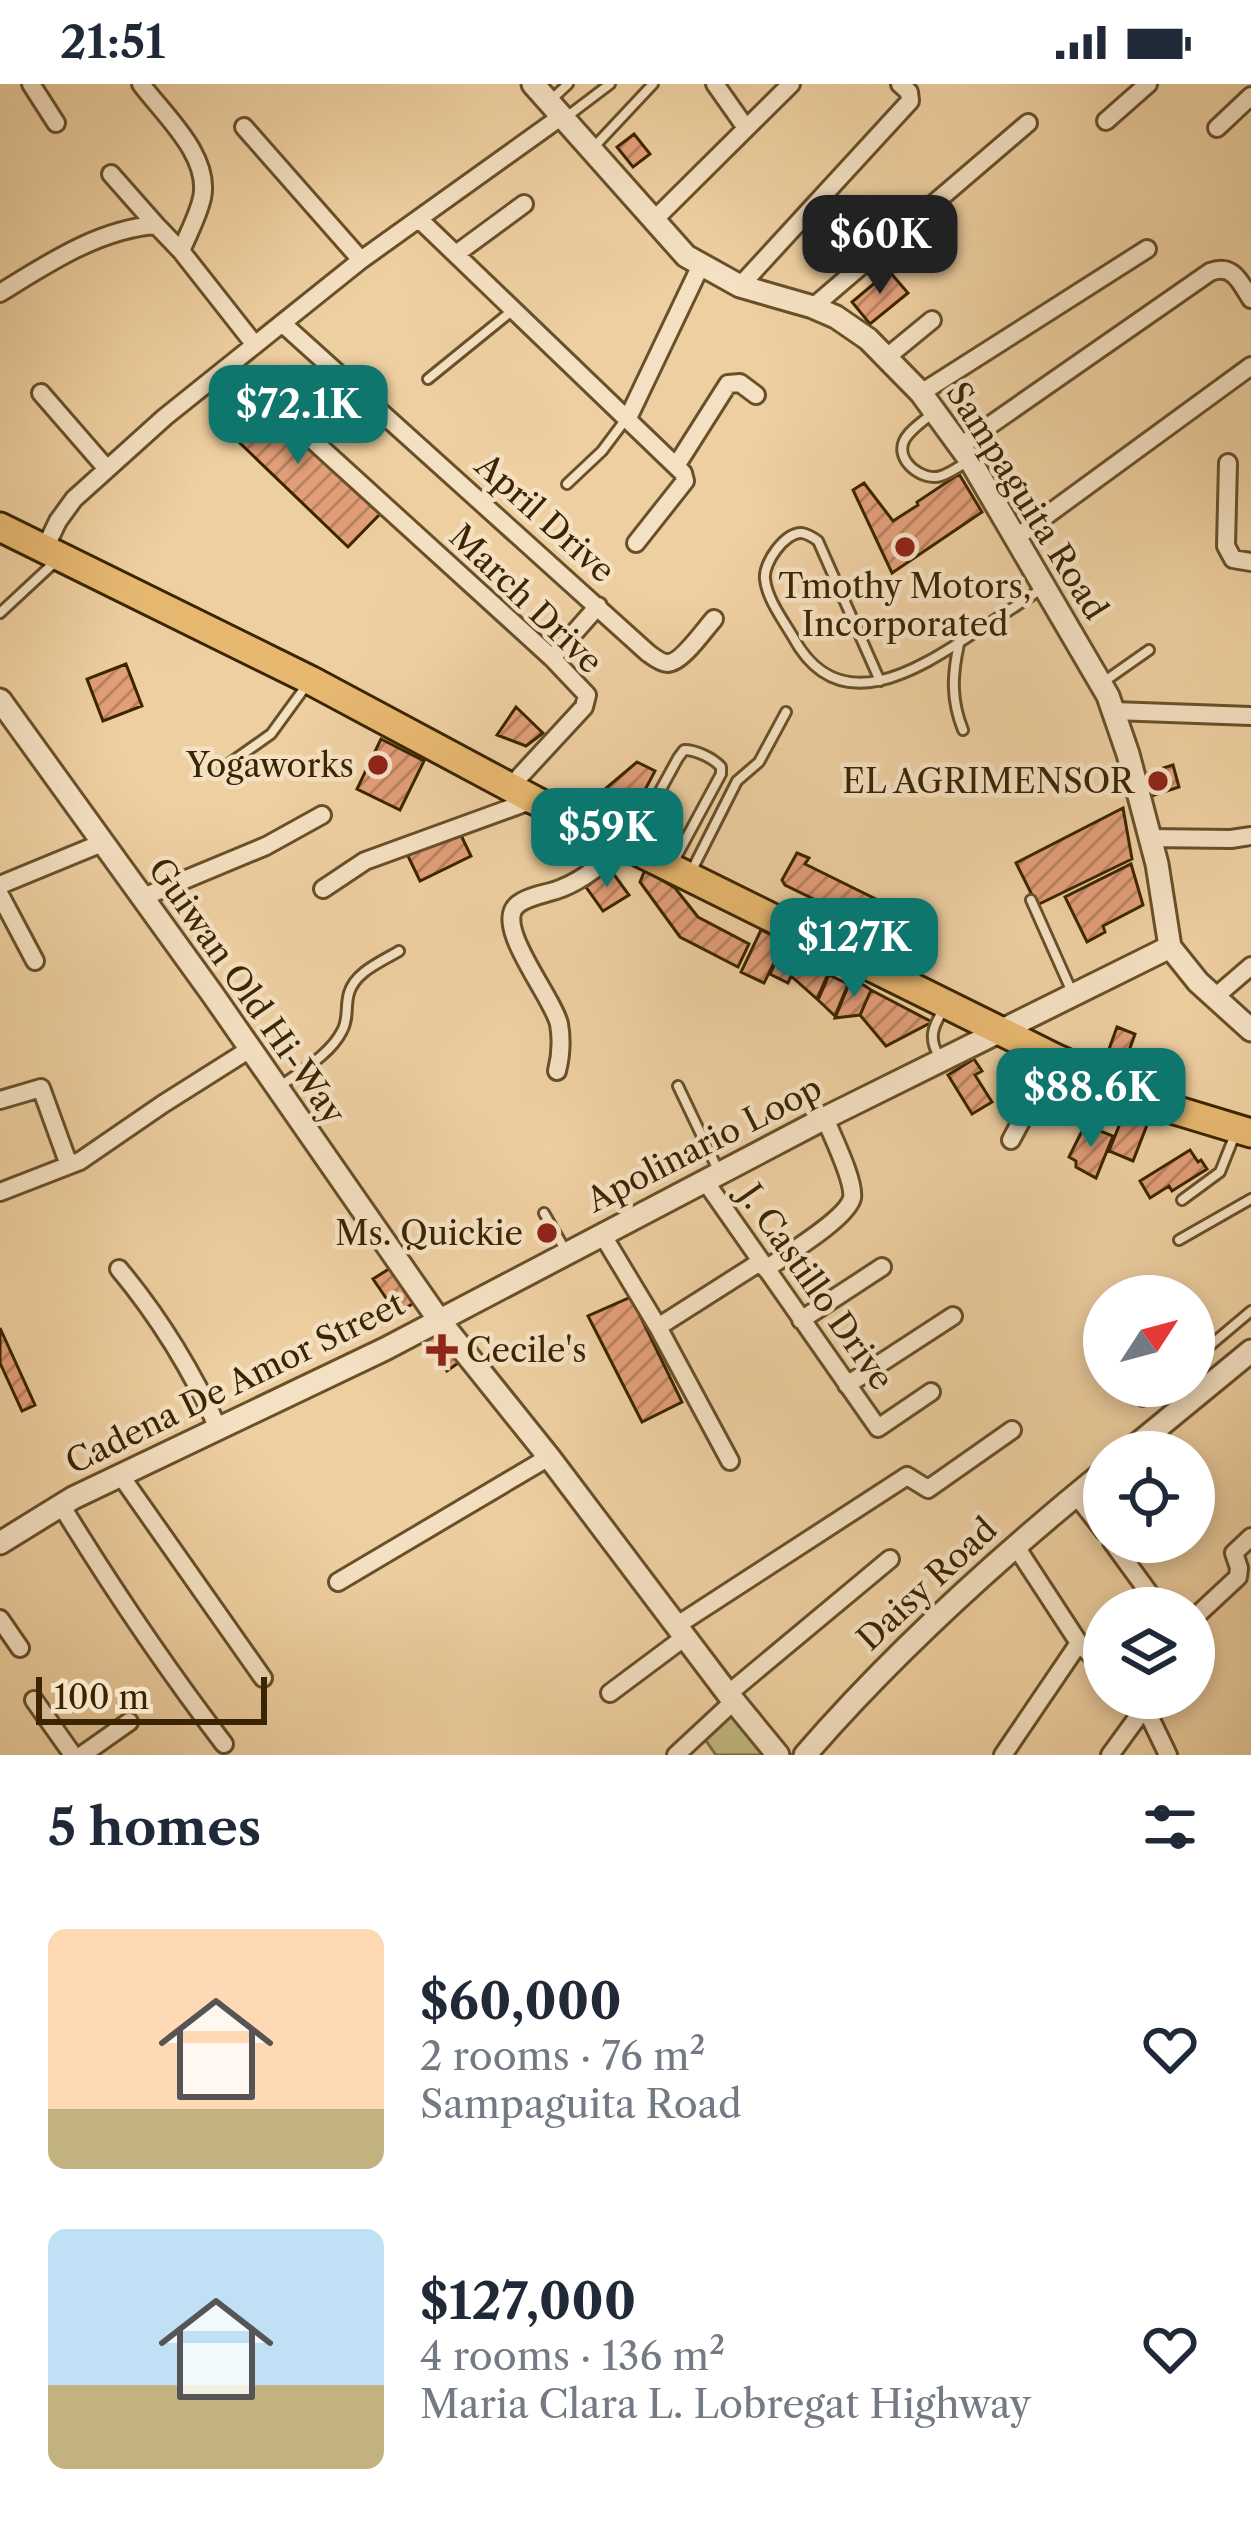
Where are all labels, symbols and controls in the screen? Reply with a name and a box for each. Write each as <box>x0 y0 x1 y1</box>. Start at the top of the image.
text: 21:51 <box>60 14 165 70</box>
pin: $60K <box>809 195 951 297</box>
text: $60K <box>829 210 931 258</box>
pin: $72.1K <box>200 365 396 467</box>
street label: Sampaguita Road <box>937 375 1117 627</box>
text: $72.1K <box>236 380 360 428</box>
street label: April Drive <box>466 444 623 591</box>
street label: March Drive <box>441 516 611 682</box>
marker: Tmothy Motors, Incorporated <box>892 534 918 560</box>
place label: Tmothy Motors, Incorporated <box>779 566 1031 645</box>
place label: Yogaworks <box>185 745 354 786</box>
marker: Yogaworks <box>365 752 391 778</box>
place label: EL AGRIMENSOR <box>842 761 1136 802</box>
marker: EL AGRIMENSOR <box>1145 768 1171 794</box>
pin: $59K <box>536 788 678 890</box>
text: $59K <box>558 803 656 851</box>
street label: Guiwan Old Hi-Way <box>140 850 355 1133</box>
pin: $127K <box>770 898 938 1000</box>
text: $127K <box>797 913 911 961</box>
pin: $88.6K <box>993 1048 1189 1150</box>
text: $88.6K <box>1023 1063 1159 1111</box>
street label: Apolinario Loop <box>579 1067 828 1221</box>
street label: J. Castillo Drive <box>727 1172 902 1398</box>
place label: Ms. Quickie <box>335 1213 523 1254</box>
marker: Ms. Quickie <box>534 1220 560 1246</box>
north arrow <box>1083 1275 1215 1407</box>
map controls <box>1083 1275 1215 1719</box>
street label: Cadena De Amor Street <box>59 1283 411 1483</box>
place label: Cecile's <box>466 1330 587 1371</box>
marker: Cecile's <box>429 1337 455 1363</box>
button: locate <box>1083 1431 1215 1563</box>
street label: Daisy Road <box>849 1509 1005 1659</box>
button: layers <box>1083 1587 1215 1719</box>
scale bar <box>36 1671 267 1724</box>
text: 100 m <box>54 1677 149 1718</box>
icon: filters <box>1137 1794 1203 1860</box>
text: 5 homes <box>48 1796 261 1858</box>
text: $60,000 <box>420 1970 622 2032</box>
icon: home <box>144 1977 288 2121</box>
icon: heart <box>1137 2016 1203 2082</box>
text: 2 rooms · 76 m² <box>420 2032 706 2080</box>
text: Sampaguita Road <box>420 2080 742 2128</box>
text: $127,000 <box>420 2270 636 2332</box>
icon: home <box>144 2277 288 2421</box>
icon: heart <box>1137 2316 1203 2382</box>
text: 4 rooms · 136 m² <box>420 2332 725 2380</box>
text: Maria Clara L. Lobregat Highway <box>420 2380 1031 2428</box>

